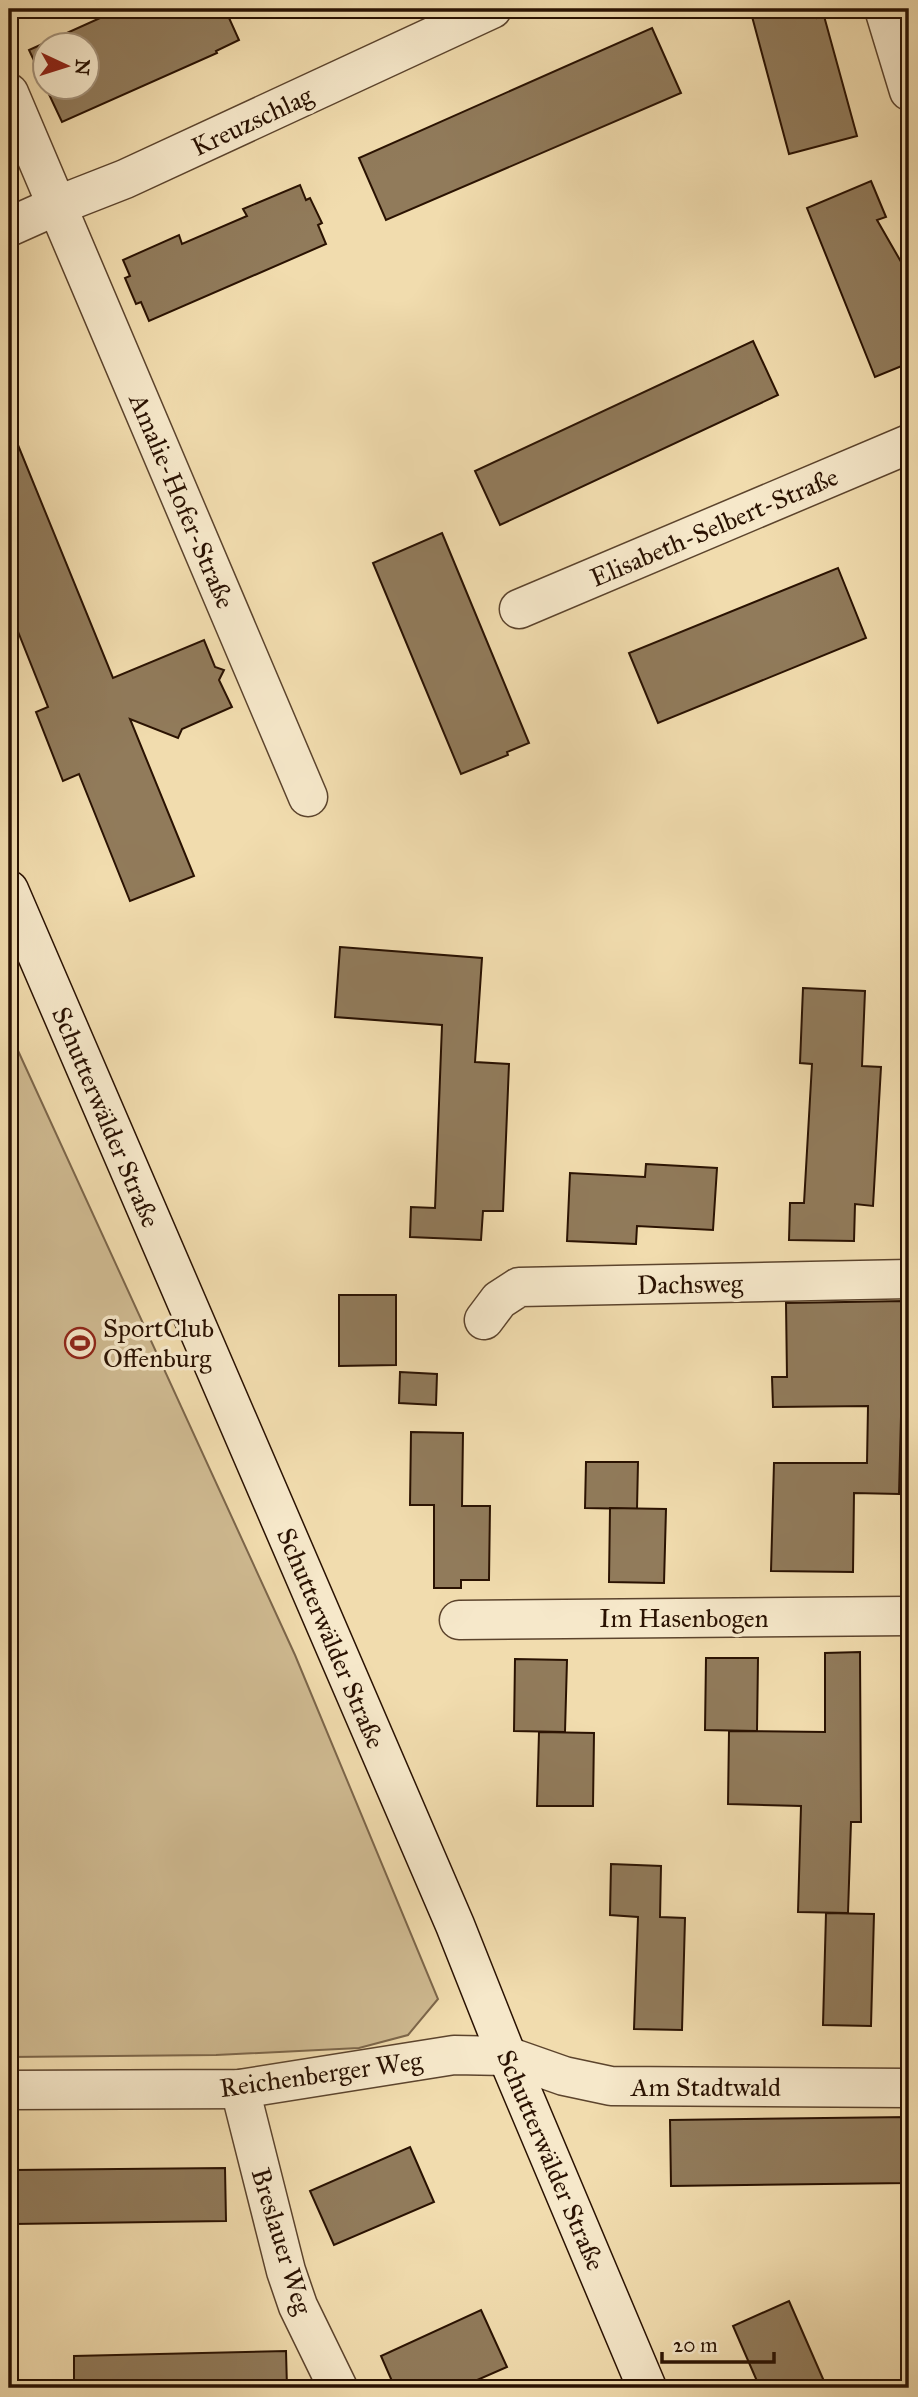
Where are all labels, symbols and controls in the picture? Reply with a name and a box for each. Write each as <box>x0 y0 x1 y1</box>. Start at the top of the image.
north arrow <box>32 32 102 102</box>
text: N <box>70 58 94 76</box>
street label: Kreuzschlag <box>186 79 318 163</box>
street label: Amalie-Hofer-Straße <box>122 388 242 613</box>
street label: Elisabeth-Selbert-Straße <box>585 460 843 594</box>
street label: Schutterwälder Straße <box>45 1002 167 1232</box>
street label: Dachsweg <box>637 1267 744 1301</box>
place label: SportClub Offenburg <box>103 1312 214 1374</box>
sports icon: SportClub Offenburg <box>63 1326 97 1360</box>
street label: Schutterwälder Straße <box>270 1523 392 1753</box>
street label: Im Hasenbogen <box>599 1602 769 1634</box>
street label: Reichenberger Weg <box>218 2044 425 2104</box>
street label: Schutterwälder Straße <box>490 2045 612 2275</box>
street label: Am Stadtwald <box>630 2071 781 2103</box>
street label: Breslauer Weg <box>245 2164 320 2319</box>
scale bar <box>662 2320 774 2364</box>
text: 20 m <box>673 2332 718 2358</box>

